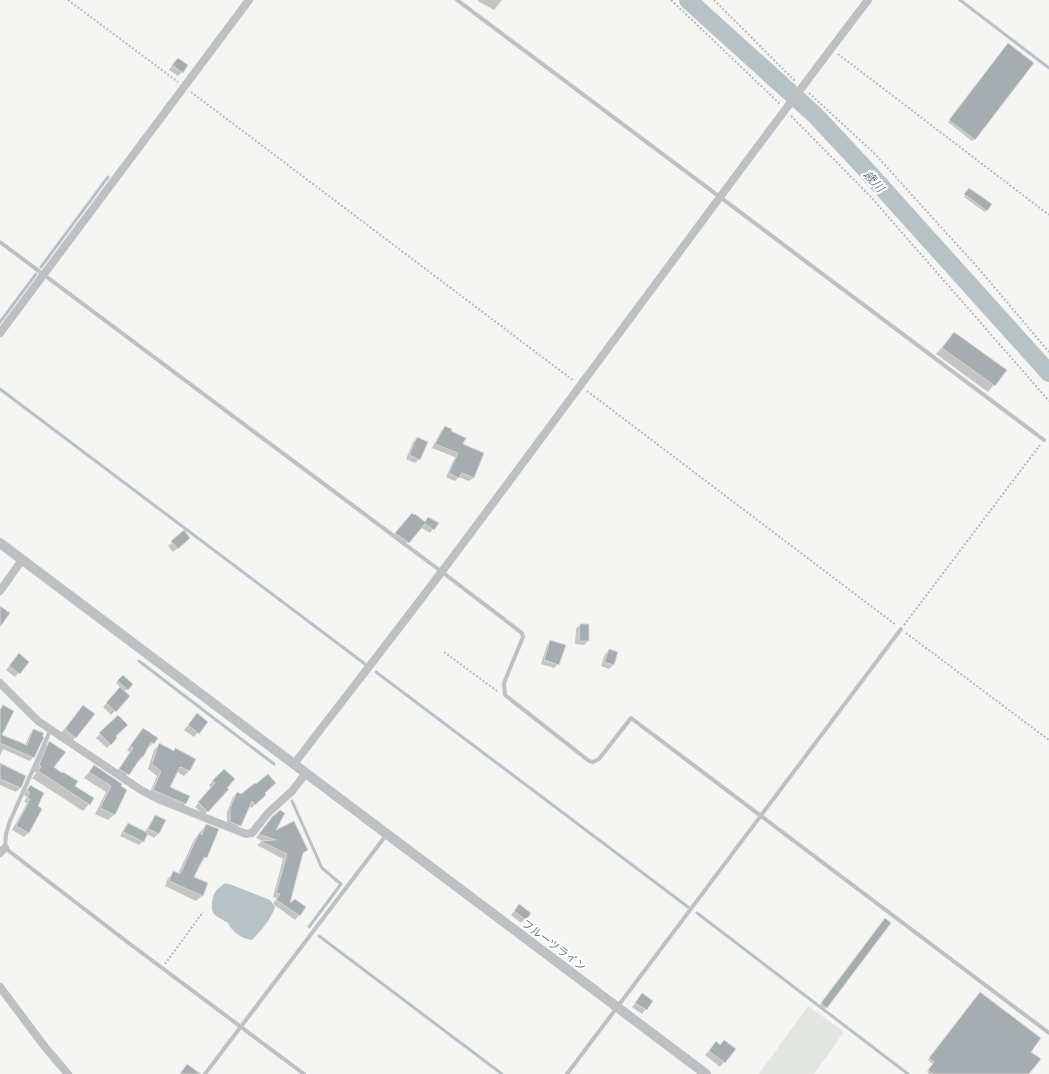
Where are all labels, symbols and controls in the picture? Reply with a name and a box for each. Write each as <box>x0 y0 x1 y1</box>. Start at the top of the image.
water label: 歳川 <box>860 166 890 197</box>
street label: フルーツライン <box>519 916 589 974</box>

